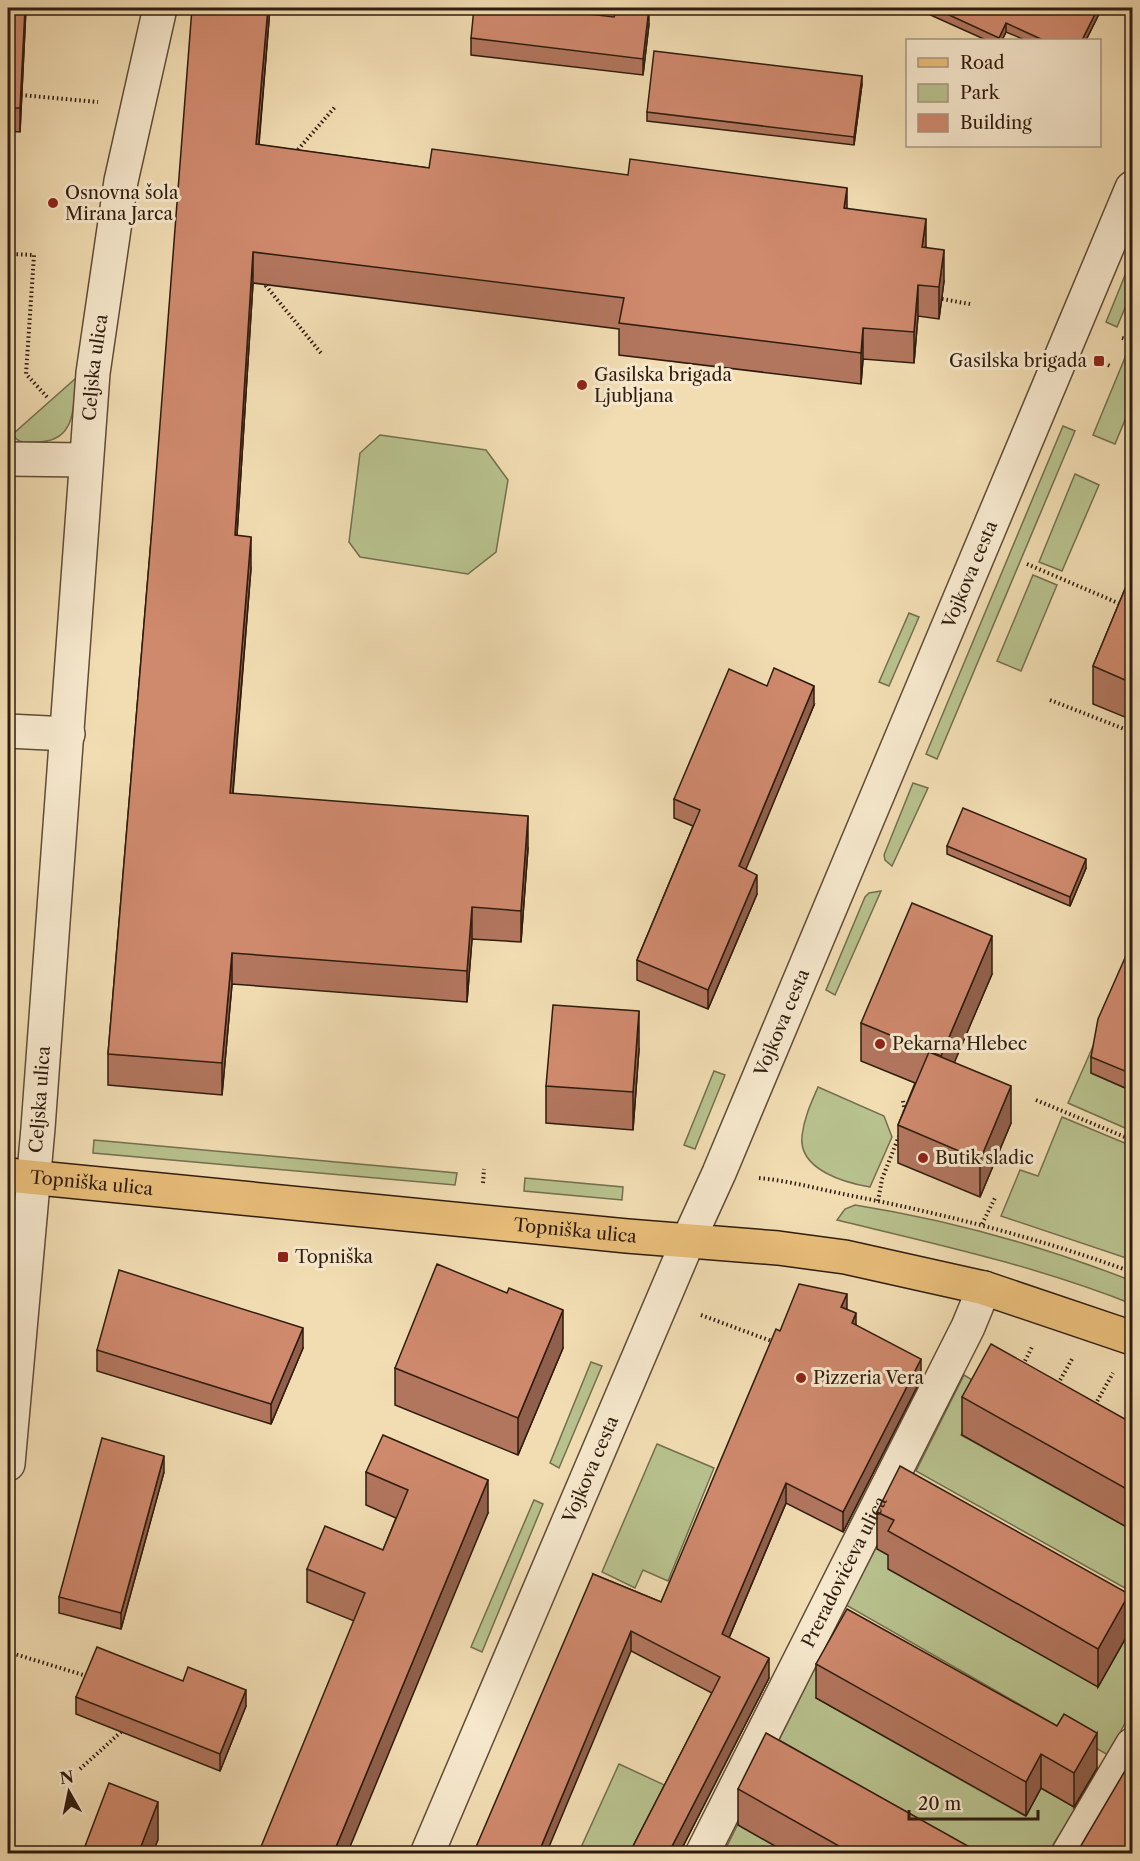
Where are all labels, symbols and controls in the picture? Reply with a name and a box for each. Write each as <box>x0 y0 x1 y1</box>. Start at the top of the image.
legend <box>906 39 1101 147</box>
text: Road <box>960 52 1005 74</box>
text: Park <box>960 82 1001 104</box>
text: Building <box>960 112 1032 134</box>
place label: Osnovna šola Mirana Jarca <box>65 182 179 225</box>
marker: Osnovna šola Mirana Jarca <box>46 196 60 210</box>
street label: Celjska ulica <box>79 312 113 422</box>
place label: Gasilska brigada <box>949 350 1088 372</box>
marker: Gasilska brigada <box>1092 354 1106 368</box>
place label: Gasilska brigada Ljubljana <box>594 364 732 407</box>
marker: Gasilska brigada Ljubljana <box>575 378 589 392</box>
street label: Vojkova cesta <box>937 517 1002 632</box>
street label: Vojkova cesta <box>749 965 814 1081</box>
place label: Pekarna Hlebec <box>892 1033 1027 1055</box>
marker: Pekarna Hlebec <box>873 1037 887 1051</box>
street label: Celjska ulica <box>25 1045 55 1154</box>
place label: Butik sladic <box>935 1147 1034 1169</box>
marker: Butik sladic <box>916 1151 930 1165</box>
street label: Topniška ulica <box>29 1166 155 1200</box>
street label: Topniška ulica <box>513 1214 638 1248</box>
place label: Topniška <box>295 1246 373 1268</box>
marker: Topniška <box>276 1250 290 1264</box>
place label: Pizzeria Vera <box>813 1367 924 1389</box>
marker: Pizzeria Vera <box>794 1371 808 1385</box>
street label: Vojkova cesta <box>558 1412 623 1527</box>
street label: Preradovićeva ulica <box>797 1492 892 1651</box>
north arrow <box>39 1762 99 1822</box>
text: N <box>58 1766 75 1788</box>
scale bar <box>909 1783 1038 1821</box>
text: 20 m <box>918 1793 962 1815</box>

